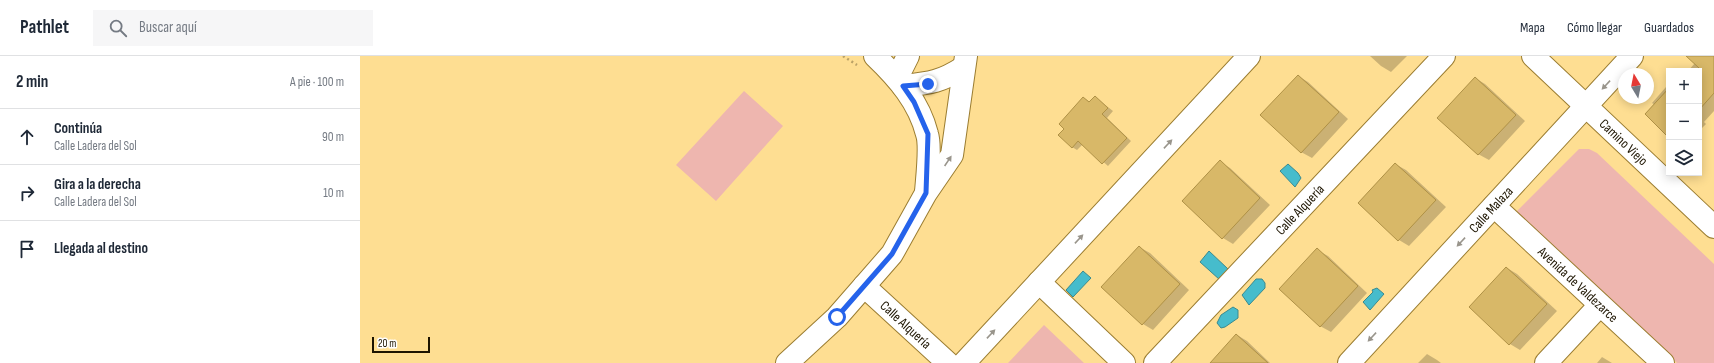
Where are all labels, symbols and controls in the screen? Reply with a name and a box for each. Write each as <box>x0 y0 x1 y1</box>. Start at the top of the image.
search box <box>93 10 373 46</box>
text: Pathlet <box>20 16 69 39</box>
icon: search <box>107 17 129 39</box>
text: Buscar aquí <box>139 18 197 37</box>
text: Mapa <box>1520 19 1545 36</box>
text: Cómo llegar <box>1567 19 1622 36</box>
text: Guardados <box>1644 19 1694 36</box>
north arrow <box>1618 68 1654 104</box>
map controls <box>1666 68 1702 176</box>
button: + <box>1666 68 1702 104</box>
text: 2 min <box>16 72 48 92</box>
text: A pie · 100 m <box>290 74 344 90</box>
route end <box>919 75 937 93</box>
one-way arrow <box>1602 80 1611 89</box>
button: − <box>1666 104 1702 140</box>
street label: Camino Viejo <box>1596 115 1651 169</box>
text: Continúa <box>54 119 102 138</box>
icon: ahead <box>16 126 38 148</box>
text: 90 m <box>322 129 344 145</box>
text: Calle Ladera del Sol <box>54 138 137 154</box>
one-way arrow <box>1163 139 1172 149</box>
button: layers <box>1666 140 1702 176</box>
one-way arrow <box>944 156 952 166</box>
text: Gira a la derecha <box>54 175 141 194</box>
street label: Calle Alquería <box>1272 181 1328 239</box>
icon: right <box>16 182 38 204</box>
street label: Calle Malaza <box>1465 183 1517 236</box>
text: 10 m <box>323 185 344 201</box>
text: Calle Ladera del Sol <box>54 194 137 210</box>
one-way arrow <box>1074 234 1084 244</box>
one-way arrow <box>1456 237 1465 247</box>
icon: arrive <box>16 238 38 260</box>
text: Llegada al destino <box>54 239 148 258</box>
street label: Avenida de Valdezarce <box>1534 243 1622 326</box>
street label: Calle Alquería <box>877 297 935 353</box>
route start <box>828 308 846 326</box>
one-way arrow <box>986 329 995 340</box>
one-way arrow <box>1368 332 1377 342</box>
scale bar <box>372 335 430 354</box>
text: 20 m <box>378 337 396 350</box>

